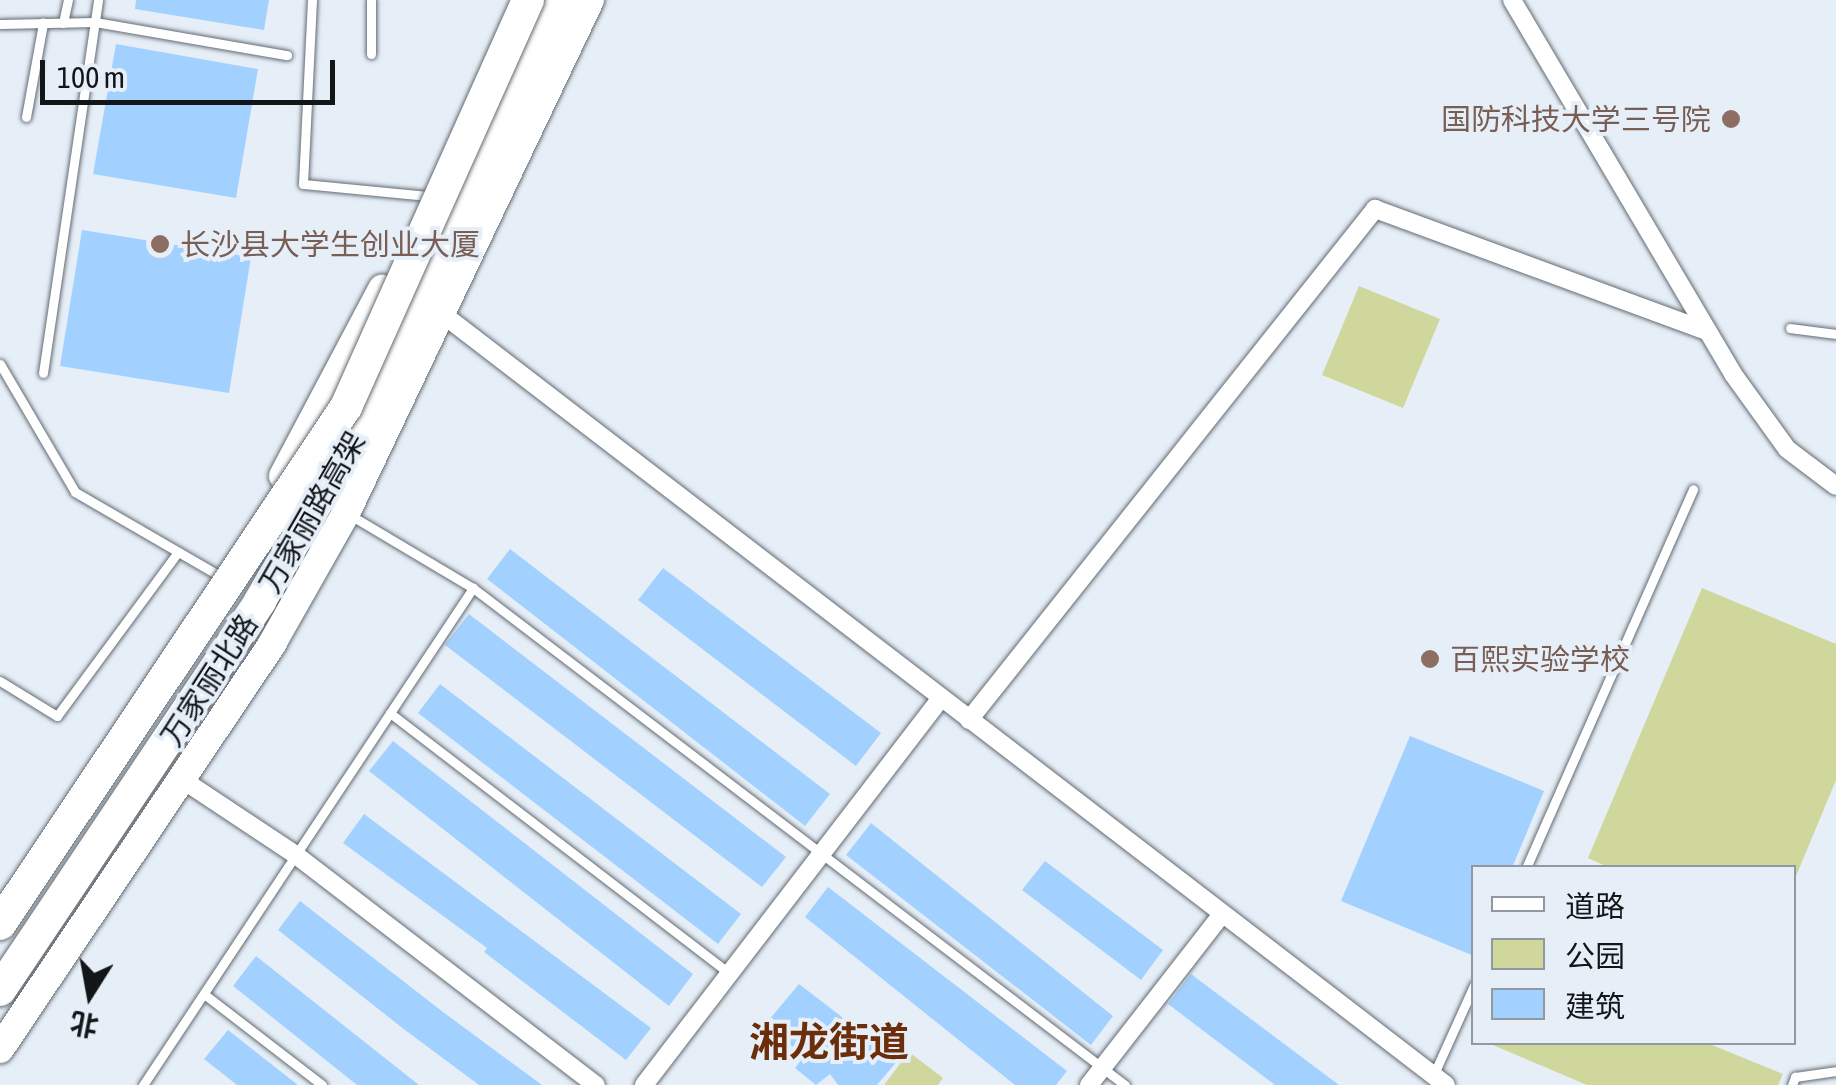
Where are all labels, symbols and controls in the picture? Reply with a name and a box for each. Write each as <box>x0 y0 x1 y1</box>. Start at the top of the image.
scale bar <box>45 40 340 102</box>
text: 100 m <box>57 60 125 94</box>
place label: 国防科技大学三号院 <box>1441 101 1711 137</box>
marker: 国防科技大学三号院 <box>1720 108 1742 130</box>
place label: 长沙县大学生创业大厦 <box>180 226 480 262</box>
marker: 长沙县大学生创业大厦 <box>149 233 171 255</box>
street label: 万家丽路高架 <box>251 425 373 599</box>
street label: 万家丽北路 <box>153 607 265 753</box>
place label: 百熙实验学校 <box>1450 641 1630 677</box>
marker: 百熙实验学校 <box>1419 648 1441 670</box>
legend <box>1471 865 1796 1045</box>
text: 道路 <box>1565 889 1625 923</box>
text: 公园 <box>1565 939 1625 973</box>
north arrow <box>40 945 140 1045</box>
text: 建筑 <box>1565 989 1625 1023</box>
text: 北 <box>67 1006 101 1043</box>
district label: 湘龙街道 <box>749 1018 909 1066</box>

